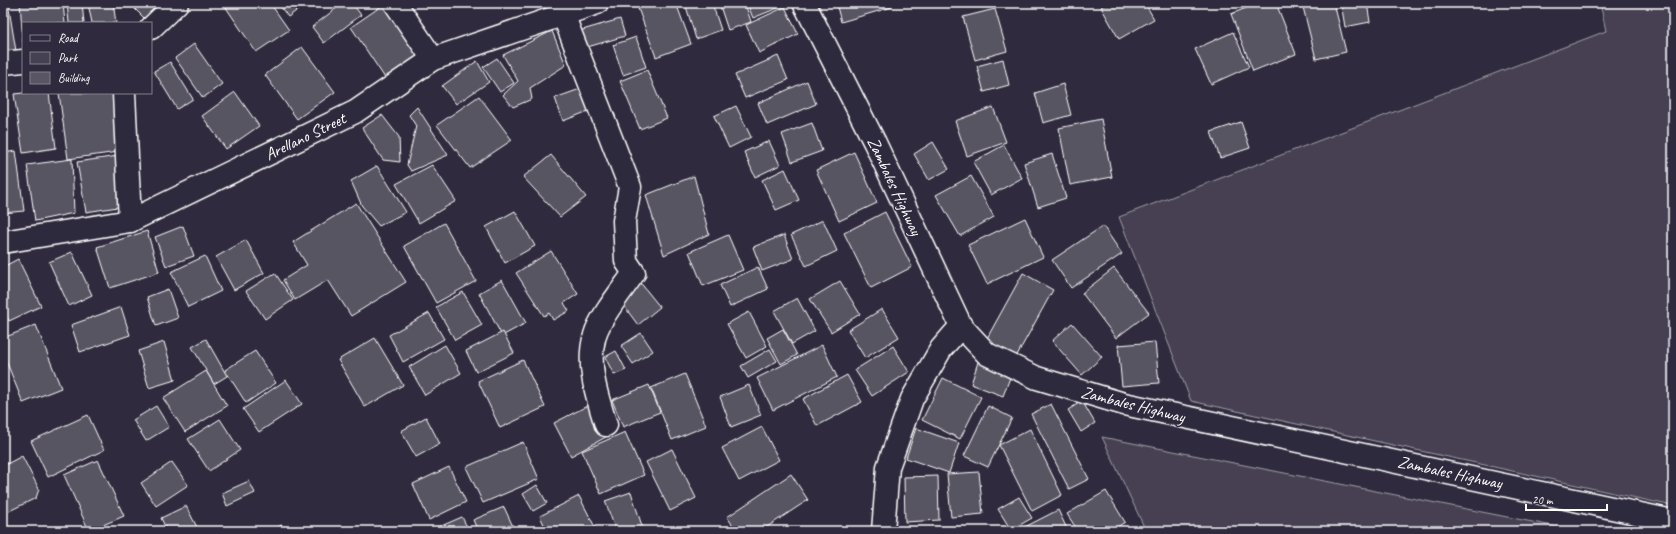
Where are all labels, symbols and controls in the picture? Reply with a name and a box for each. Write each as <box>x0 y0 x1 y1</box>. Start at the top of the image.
legend <box>22 22 152 94</box>
text: Road <box>58 30 80 46</box>
text: Park <box>58 50 79 66</box>
text: Building <box>58 70 90 86</box>
street label: Arellano Street <box>262 107 351 165</box>
street label: Zambales Highway <box>863 134 927 240</box>
street label: Zambales Highway <box>1079 381 1188 428</box>
street label: Zambales Highway <box>1396 451 1505 494</box>
scale bar <box>1526 486 1607 512</box>
text: 20 m <box>1532 492 1554 508</box>

